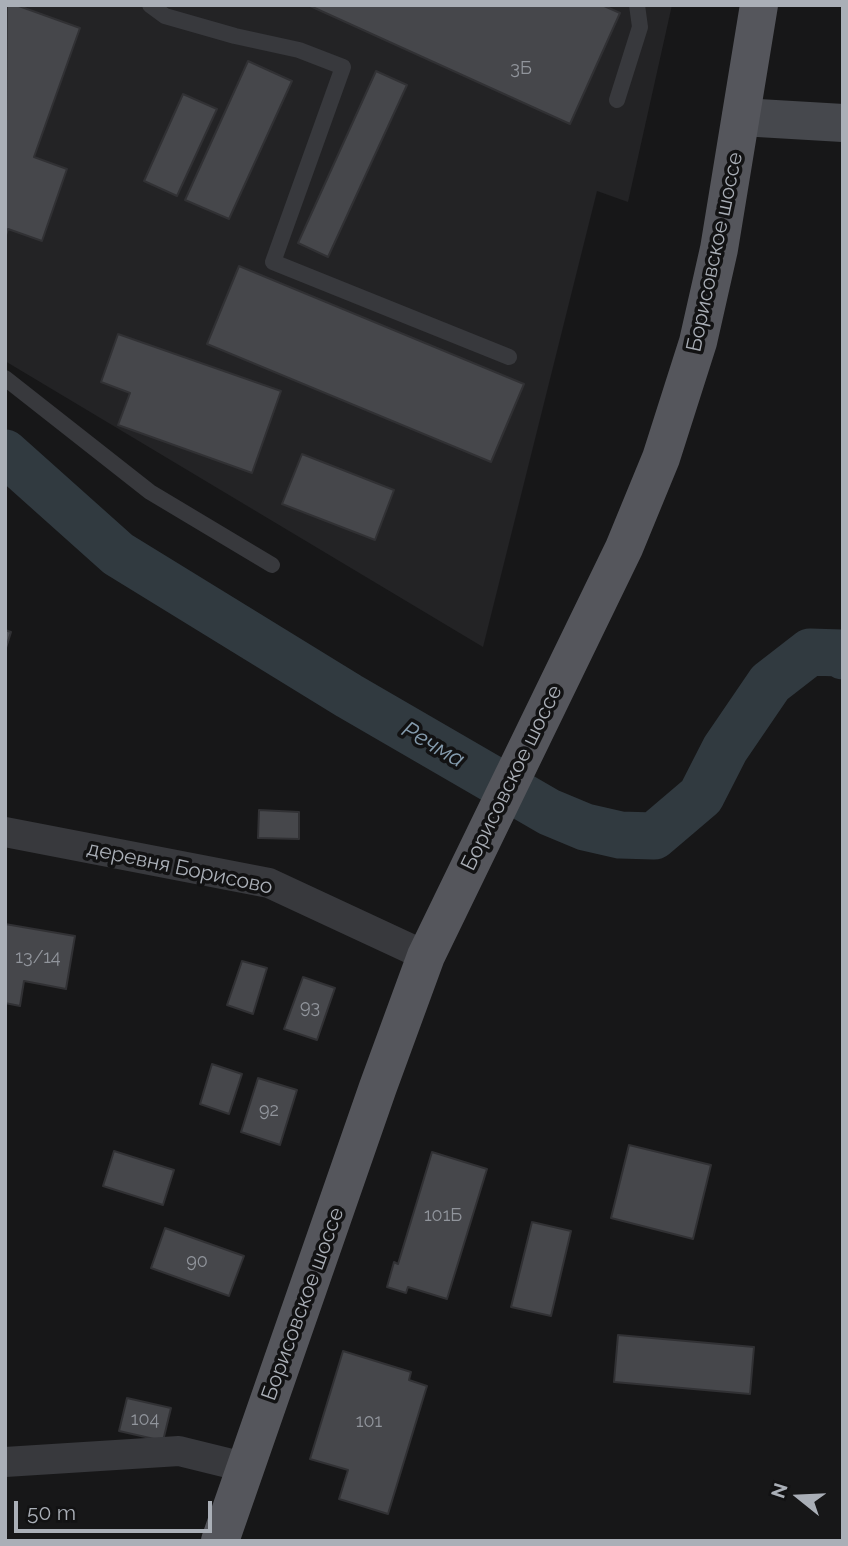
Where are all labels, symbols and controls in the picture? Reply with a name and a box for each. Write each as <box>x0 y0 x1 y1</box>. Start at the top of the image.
house number: 3Б <box>510 58 532 80</box>
street label: Борисовское шоссе <box>682 150 748 354</box>
street label: Борисовское шоссе <box>456 681 568 875</box>
water label: Речма <box>397 716 469 774</box>
street label: деревня Борисово <box>85 836 275 900</box>
house number: 13/14 <box>15 947 61 969</box>
house number: 93 <box>300 997 320 1019</box>
house number: 92 <box>259 1100 279 1122</box>
street label: Борисовское шоссе <box>256 1204 350 1404</box>
house number: 101Б <box>424 1205 462 1227</box>
house number: 90 <box>186 1251 208 1273</box>
house number: 104 <box>131 1409 159 1431</box>
house number: 101 <box>356 1411 382 1433</box>
north arrow <box>764 1462 834 1532</box>
text: N <box>766 1480 792 1501</box>
scale bar <box>18 1486 215 1530</box>
text: 50 m <box>27 1500 76 1525</box>

